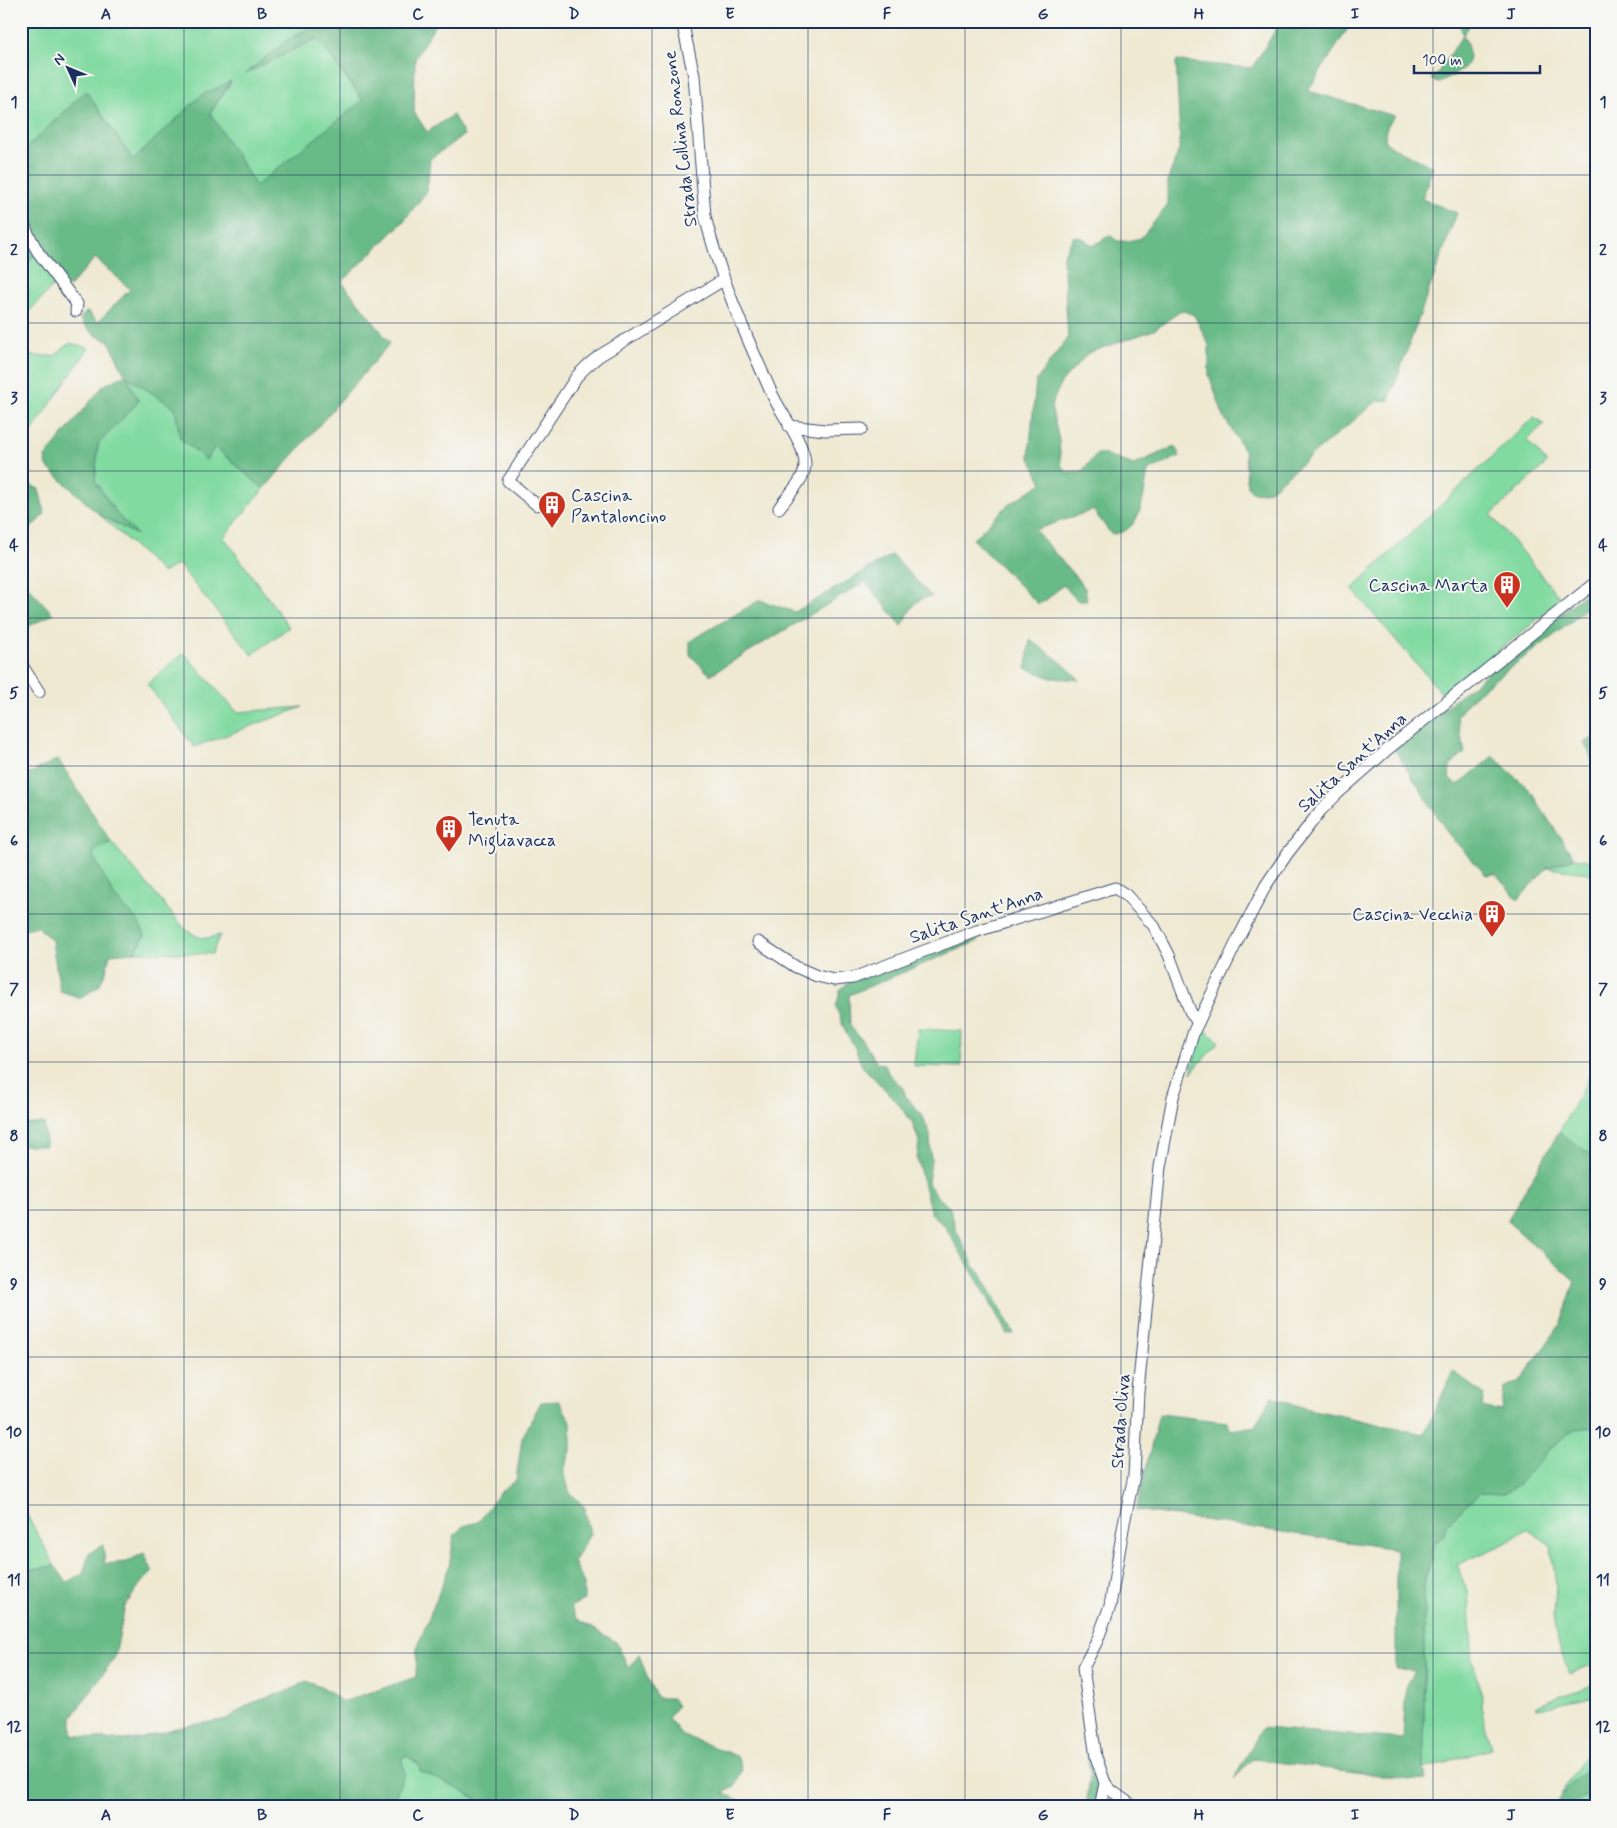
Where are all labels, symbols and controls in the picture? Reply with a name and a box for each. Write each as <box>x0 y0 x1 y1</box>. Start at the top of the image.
text: A <box>101 4 111 25</box>
text: B <box>257 4 267 25</box>
text: C <box>412 4 424 25</box>
text: D <box>568 4 580 25</box>
text: E <box>725 4 735 25</box>
text: F <box>883 4 892 25</box>
text: G <box>1038 4 1049 25</box>
text: H <box>1194 4 1205 25</box>
text: I <box>1351 4 1360 25</box>
text: J <box>1506 4 1516 25</box>
north arrow <box>42 42 92 92</box>
scale bar <box>1414 42 1541 74</box>
street label: Strada Collina Ronzone <box>658 49 704 228</box>
text: N <box>50 50 69 69</box>
text: 100 m <box>1422 51 1462 71</box>
text: 1 <box>10 92 18 113</box>
text: 1 <box>1599 92 1607 113</box>
text: 2 <box>10 240 18 261</box>
text: 2 <box>1599 240 1607 261</box>
text: 3 <box>10 388 18 409</box>
text: 3 <box>1599 388 1607 409</box>
place label: Cascina Pantaloncino <box>571 484 666 529</box>
building icon: Cascina Pantaloncino <box>537 490 567 529</box>
text: 4 <box>9 535 19 556</box>
text: 4 <box>1598 535 1608 556</box>
building icon: Cascina Marta <box>1492 570 1522 609</box>
place label: Cascina Marta <box>1368 574 1488 598</box>
text: 5 <box>9 683 19 704</box>
text: 5 <box>1598 683 1608 704</box>
street label: Salita Sant'Anna <box>1293 707 1412 818</box>
place label: Tenuta Migliavacca <box>468 808 556 855</box>
building icon: Tenuta Migliavacca <box>434 814 464 853</box>
text: 6 <box>10 831 18 852</box>
text: 6 <box>1599 831 1607 852</box>
street label: Salita Sant'Anna <box>907 882 1046 950</box>
building icon: Cascina Vecchia <box>1477 899 1507 938</box>
place label: Cascina Vecchia <box>1352 903 1473 927</box>
text: 7 <box>9 979 19 1000</box>
text: 7 <box>1598 979 1608 1000</box>
text: 8 <box>9 1126 19 1147</box>
text: 8 <box>1598 1126 1608 1147</box>
text: 9 <box>10 1274 18 1295</box>
text: 9 <box>1599 1274 1607 1295</box>
street label: Strada Oliva <box>1106 1373 1136 1469</box>
text: 10 <box>6 1422 22 1443</box>
text: 10 <box>1595 1422 1611 1443</box>
text: 11 <box>7 1570 21 1591</box>
text: 11 <box>1596 1570 1610 1591</box>
text: 12 <box>6 1717 22 1738</box>
text: 12 <box>1595 1717 1611 1738</box>
text: A <box>101 1805 111 1826</box>
text: B <box>257 1805 267 1826</box>
text: C <box>412 1805 424 1826</box>
text: D <box>568 1805 580 1826</box>
text: E <box>725 1805 735 1826</box>
text: F <box>883 1805 892 1826</box>
text: G <box>1038 1805 1049 1826</box>
text: H <box>1194 1805 1205 1826</box>
text: I <box>1351 1805 1360 1826</box>
text: J <box>1506 1805 1516 1826</box>

